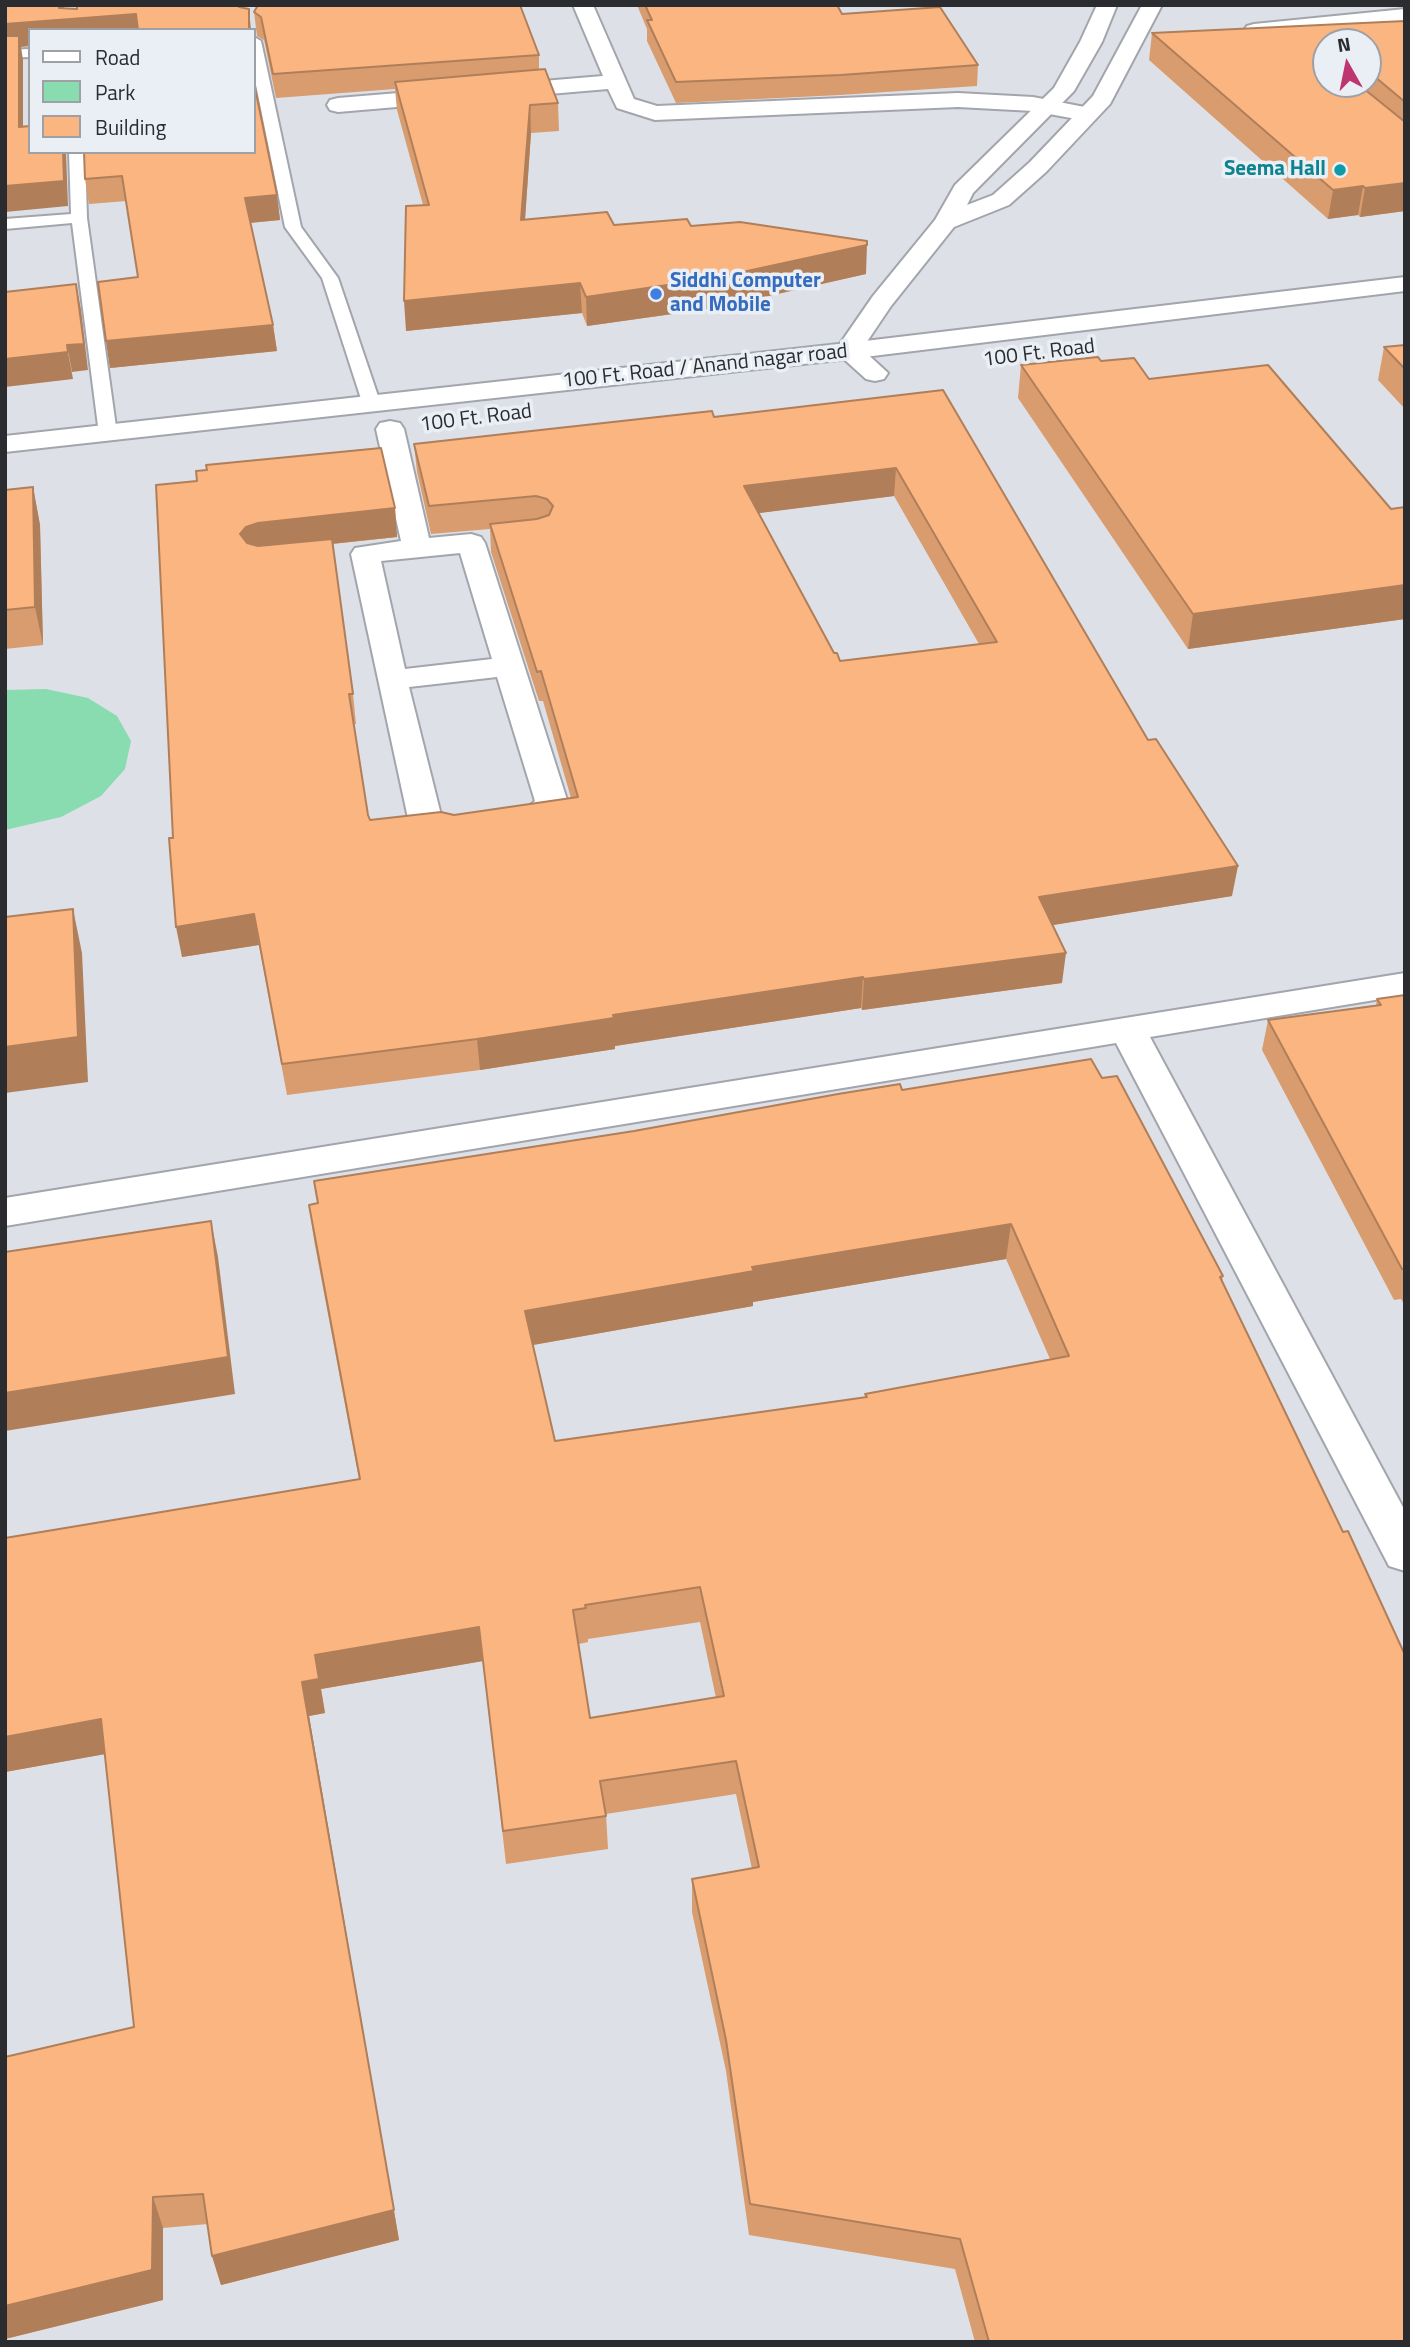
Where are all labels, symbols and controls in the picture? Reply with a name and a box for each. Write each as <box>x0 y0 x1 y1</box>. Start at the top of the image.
legend <box>28 28 256 154</box>
north arrow <box>1312 28 1382 98</box>
text: N <box>1335 28 1353 59</box>
text: Road <box>95 41 140 73</box>
text: Park <box>95 76 135 108</box>
text: Building <box>95 111 166 143</box>
place label: Seema Hall <box>1224 157 1326 183</box>
marker: Seema Hall <box>1332 162 1348 178</box>
place label: Siddhi Computer and Mobile <box>670 269 821 319</box>
marker: Siddhi Computer and Mobile <box>648 286 664 302</box>
street label: 100 Ft. Road <box>981 335 1097 373</box>
street label: 100 Ft. Road / Anand nagar road <box>561 339 849 395</box>
street label: 100 Ft. Road <box>418 400 534 438</box>

